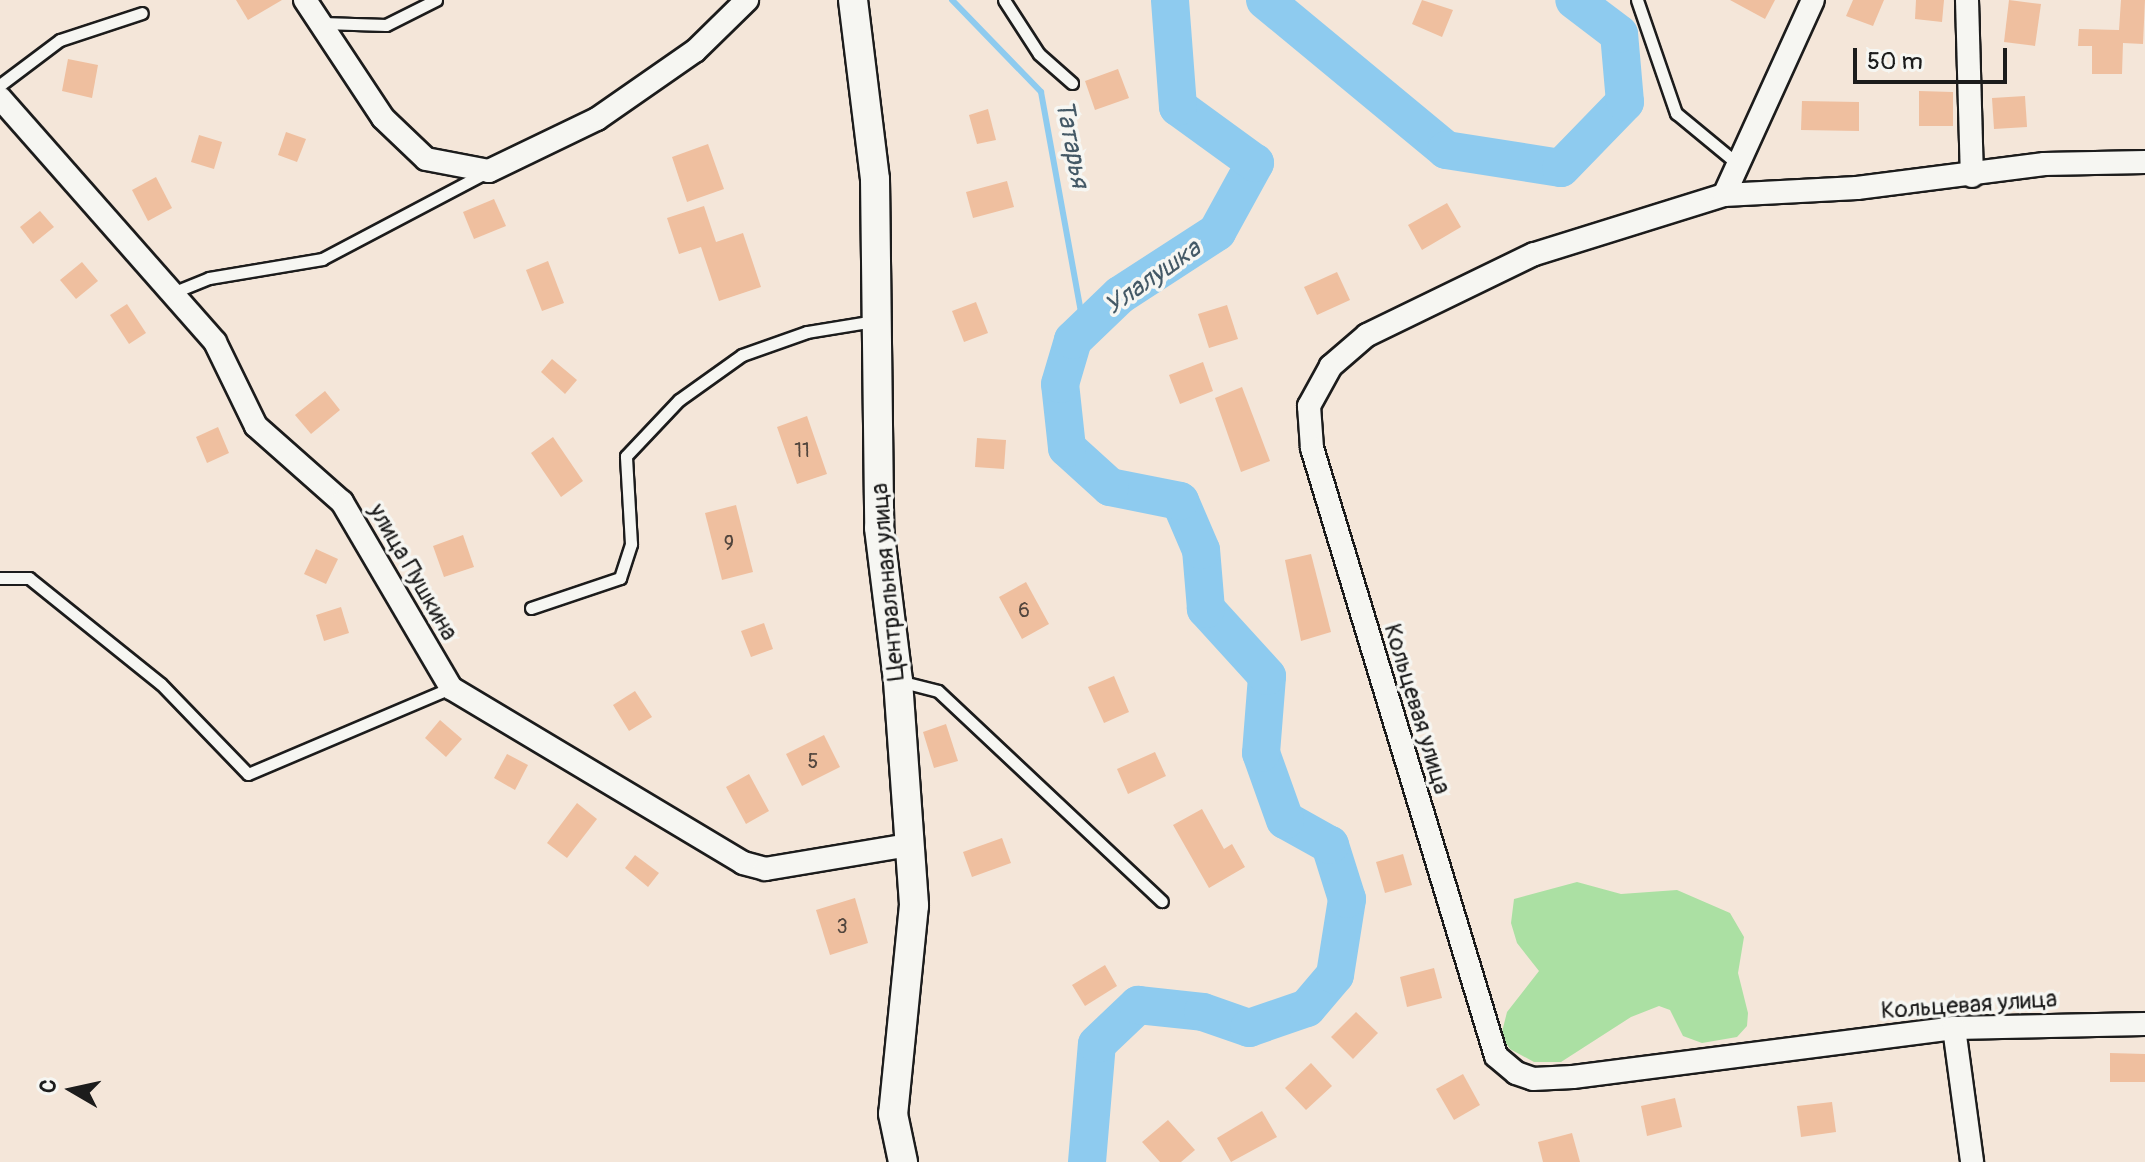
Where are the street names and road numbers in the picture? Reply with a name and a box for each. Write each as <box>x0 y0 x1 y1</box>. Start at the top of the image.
street label: Центральная улица <box>865 482 911 682</box>
street label: улица Пушкина <box>362 499 464 645</box>
street label: Кольцевая улица <box>1377 620 1457 798</box>
street label: Кольцевая улица <box>1880 984 2058 1026</box>

